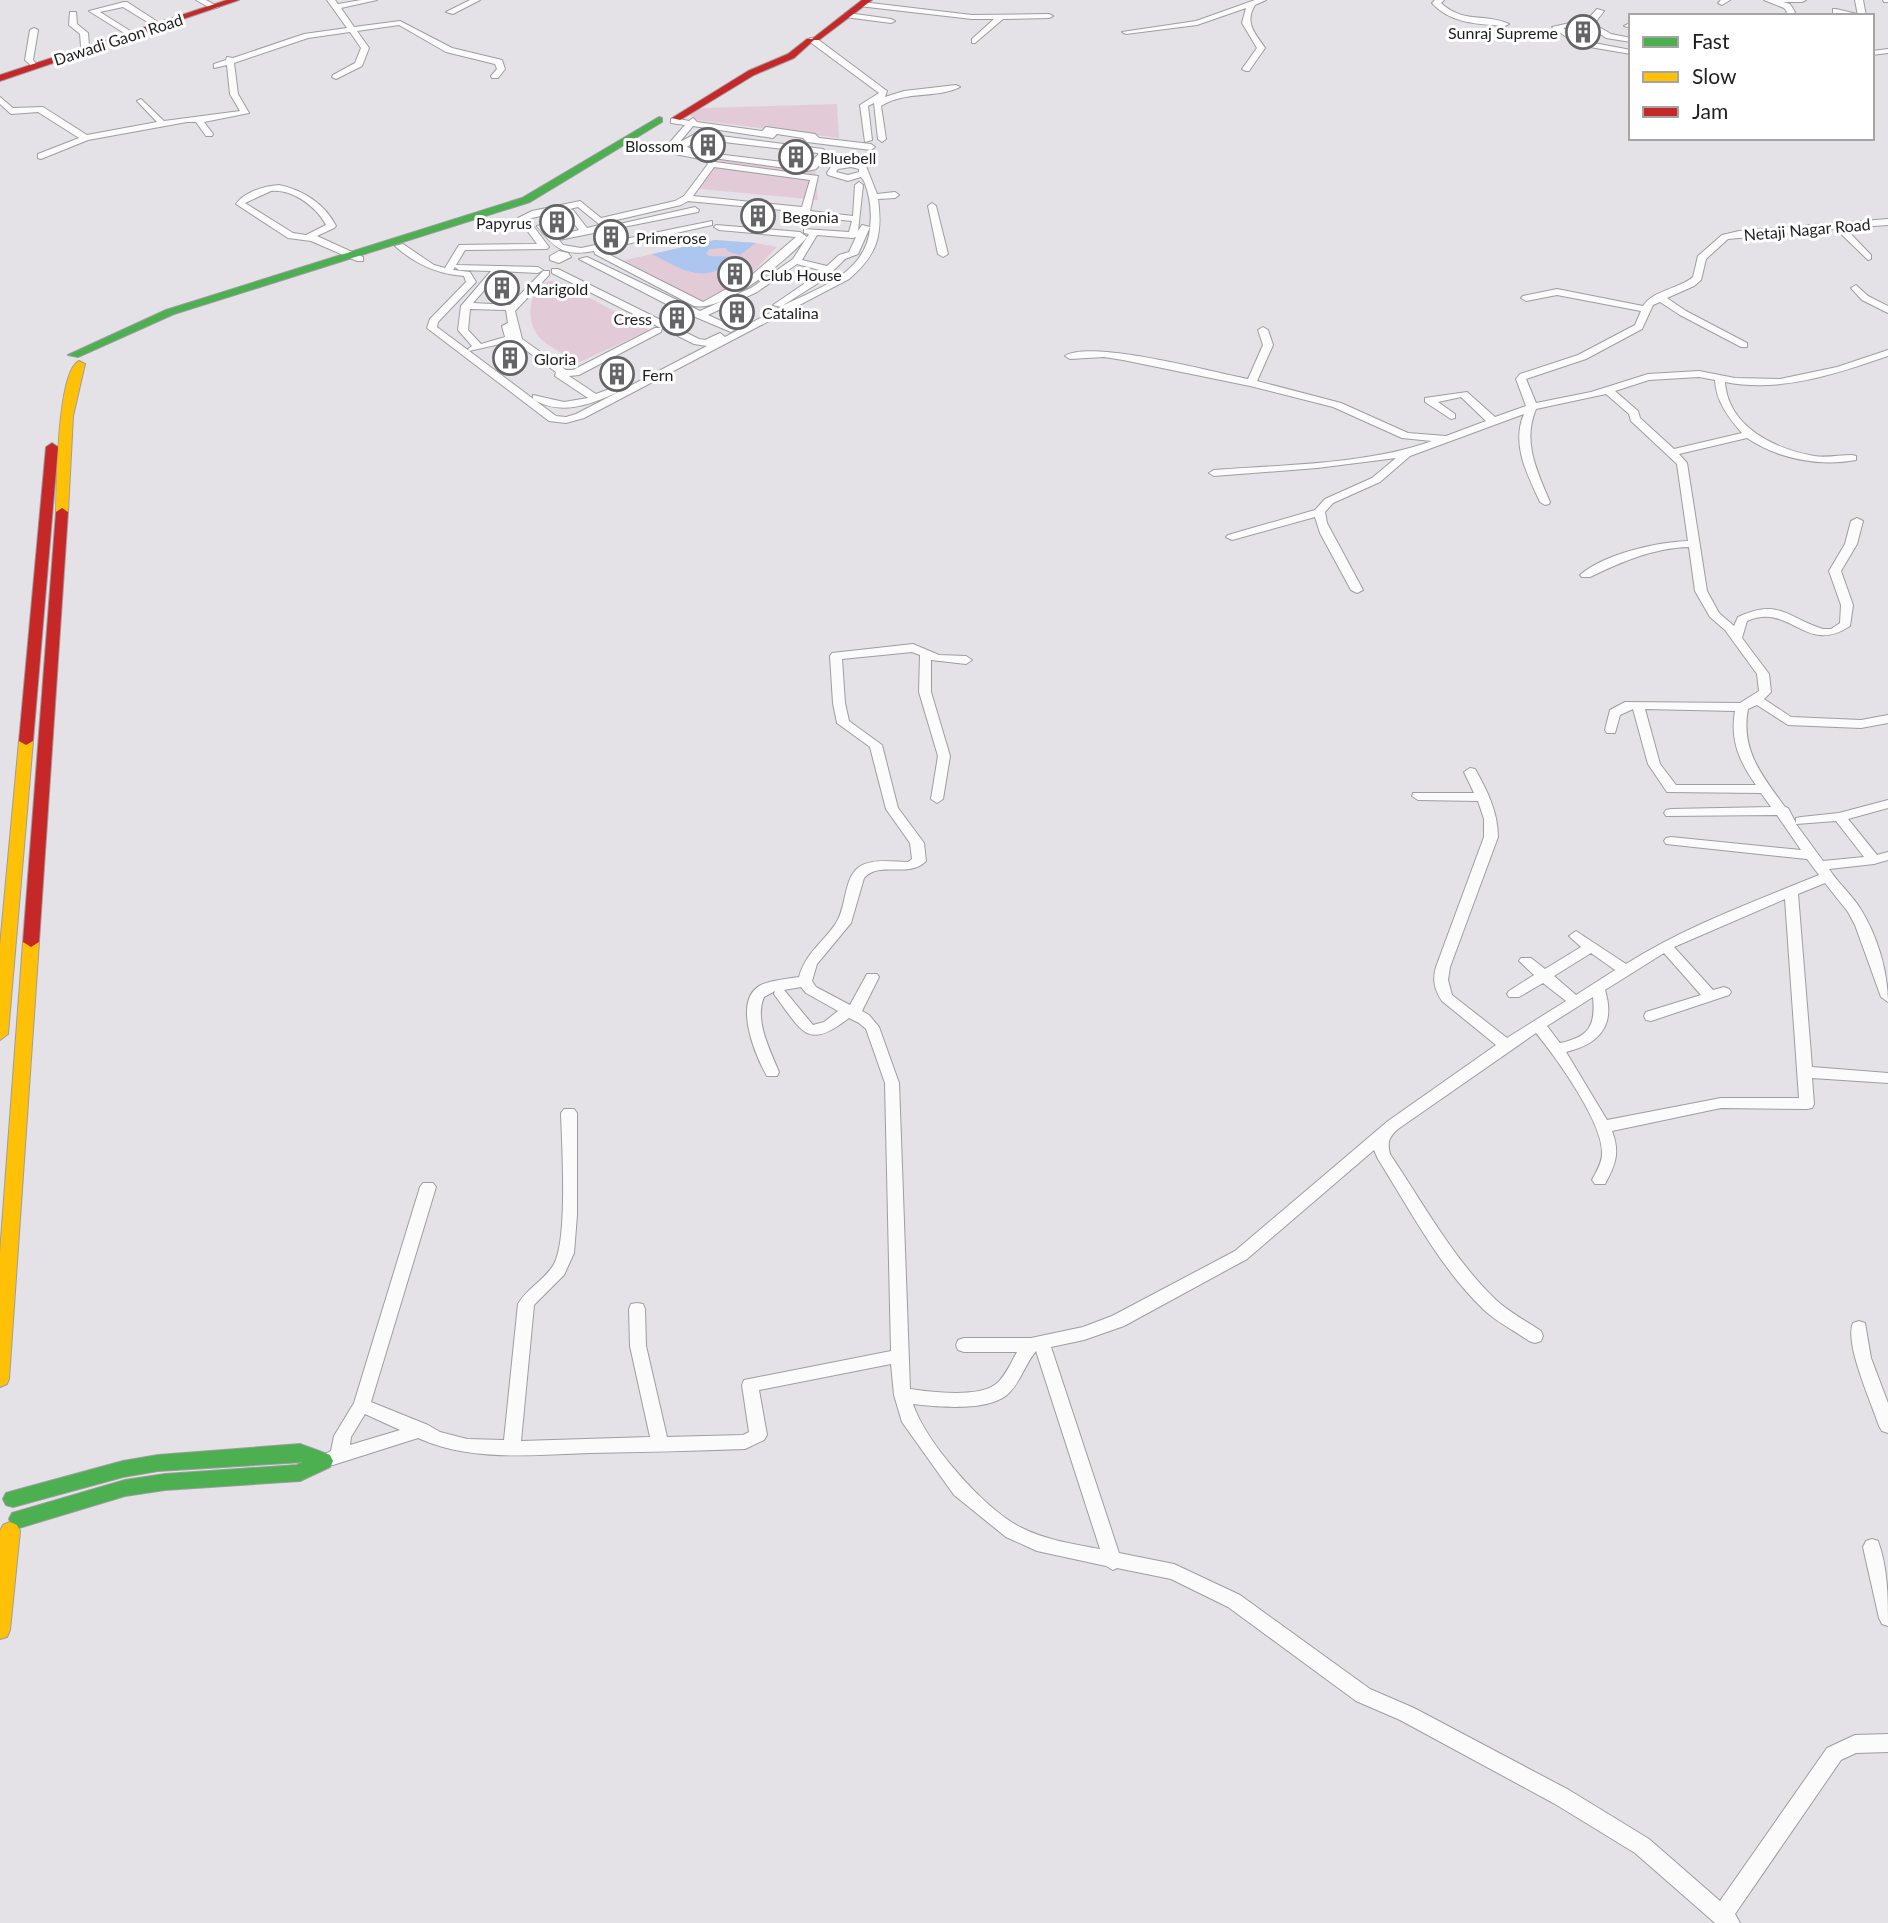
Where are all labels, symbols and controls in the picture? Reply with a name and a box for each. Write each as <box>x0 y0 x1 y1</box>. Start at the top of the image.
street label: Dawadi Gaon Road <box>51 9 185 69</box>
building icon: Sunraj Supreme <box>1564 13 1602 51</box>
legend <box>1629 14 1874 140</box>
place label: Sunraj Supreme <box>1448 23 1558 42</box>
text: Fast <box>1692 28 1730 53</box>
text: Slow <box>1692 63 1737 88</box>
text: Jam <box>1692 98 1728 123</box>
building icon: Blossom <box>689 126 727 164</box>
place label: Blossom <box>625 136 684 155</box>
building icon: Bluebell <box>777 138 815 176</box>
place label: Bluebell <box>820 148 876 167</box>
building icon: Begonia <box>739 197 777 235</box>
building icon: Papyrus <box>538 203 576 241</box>
place label: Begonia <box>782 207 839 226</box>
place label: Papyrus <box>476 213 532 232</box>
street label: Netaji Nagar Road <box>1743 214 1871 244</box>
building icon: Primerose <box>592 218 630 256</box>
place label: Primerose <box>636 228 707 247</box>
building icon: Club House <box>716 255 754 293</box>
place label: Club House <box>760 265 842 284</box>
building icon: Marigold <box>483 269 521 307</box>
place label: Marigold <box>526 279 588 298</box>
building icon: Catalina <box>718 293 756 331</box>
building icon: Cress <box>658 299 696 337</box>
place label: Catalina <box>762 303 819 322</box>
place label: Cress <box>614 309 652 328</box>
building icon: Gloria <box>491 339 529 377</box>
place label: Gloria <box>534 349 576 368</box>
building icon: Fern <box>598 355 636 393</box>
place label: Fern <box>642 365 674 384</box>

